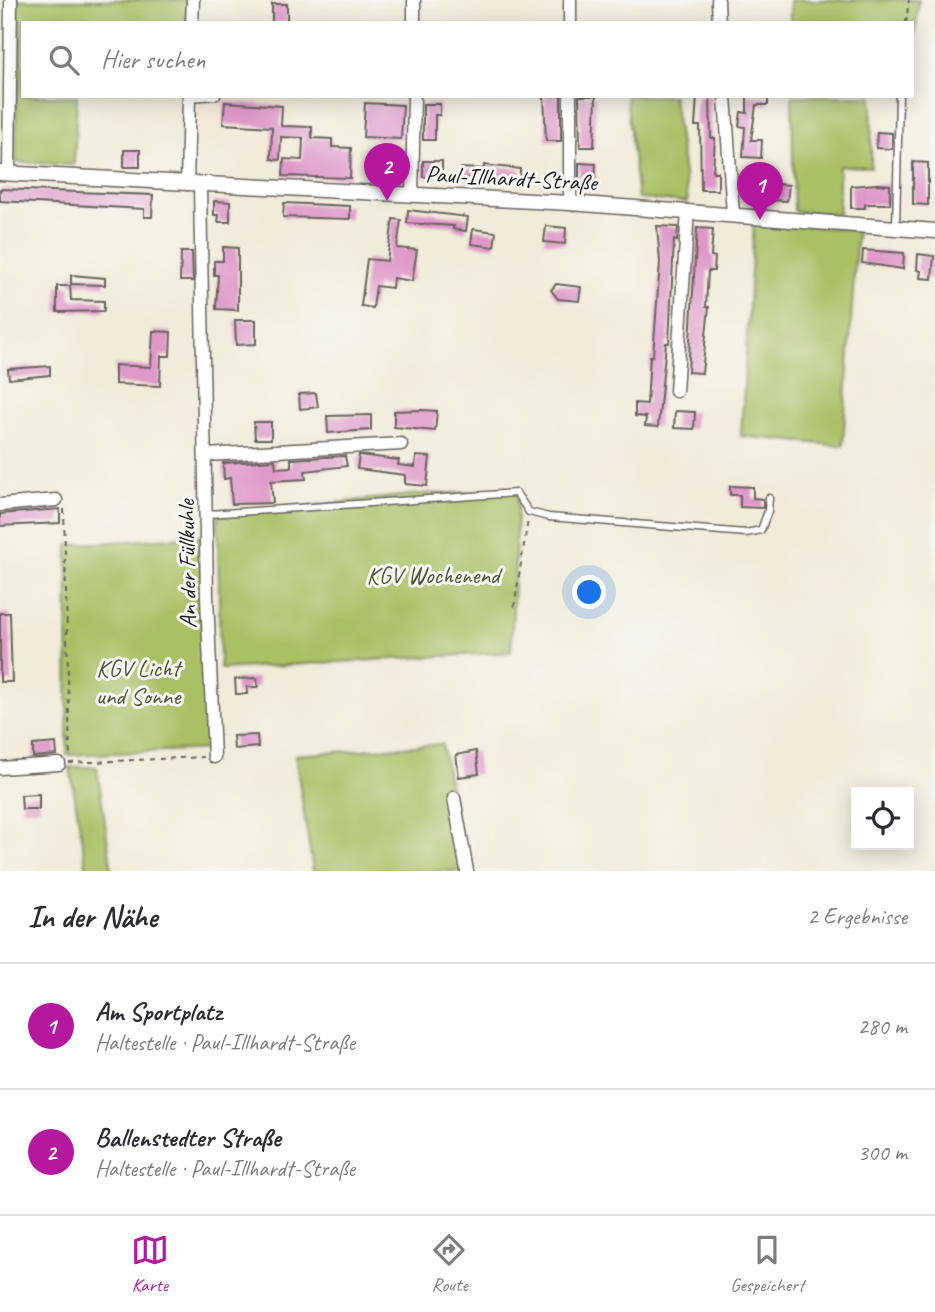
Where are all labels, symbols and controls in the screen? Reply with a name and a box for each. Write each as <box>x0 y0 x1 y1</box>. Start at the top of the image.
search box <box>21 21 914 98</box>
icon: search <box>45 41 83 79</box>
text: Hier suchen <box>101 43 205 76</box>
pin: 2 <box>364 143 410 201</box>
street label: Paul-Illhardt-Straße <box>425 159 600 198</box>
pin: 1 <box>737 162 783 220</box>
street label: An der Füllkuhle <box>171 497 203 629</box>
park label: KGV Wochenend <box>366 560 503 590</box>
your location <box>572 575 606 609</box>
park label: KGV Licht und Sonne <box>96 653 183 711</box>
map controls <box>851 787 914 850</box>
button: locate <box>851 787 914 850</box>
text: In der Nähe <box>28 898 157 936</box>
text: 2 Ergebnisse <box>807 902 907 931</box>
text: Am Sportplatz <box>95 995 221 1028</box>
text: 1 <box>46 1012 56 1041</box>
text: 280 m <box>858 1012 907 1041</box>
text: Haltestelle · Paul-Illhardt-Straße <box>95 1028 355 1057</box>
text: Ballenstedter Straße <box>95 1121 280 1154</box>
text: 2 <box>46 1138 56 1167</box>
text: 300 m <box>858 1138 907 1167</box>
text: Haltestelle · Paul-Illhardt-Straße <box>95 1154 355 1183</box>
tab: Karte <box>131 1231 169 1297</box>
tab: Route <box>430 1231 468 1297</box>
tab: Gespeichert <box>730 1231 804 1297</box>

